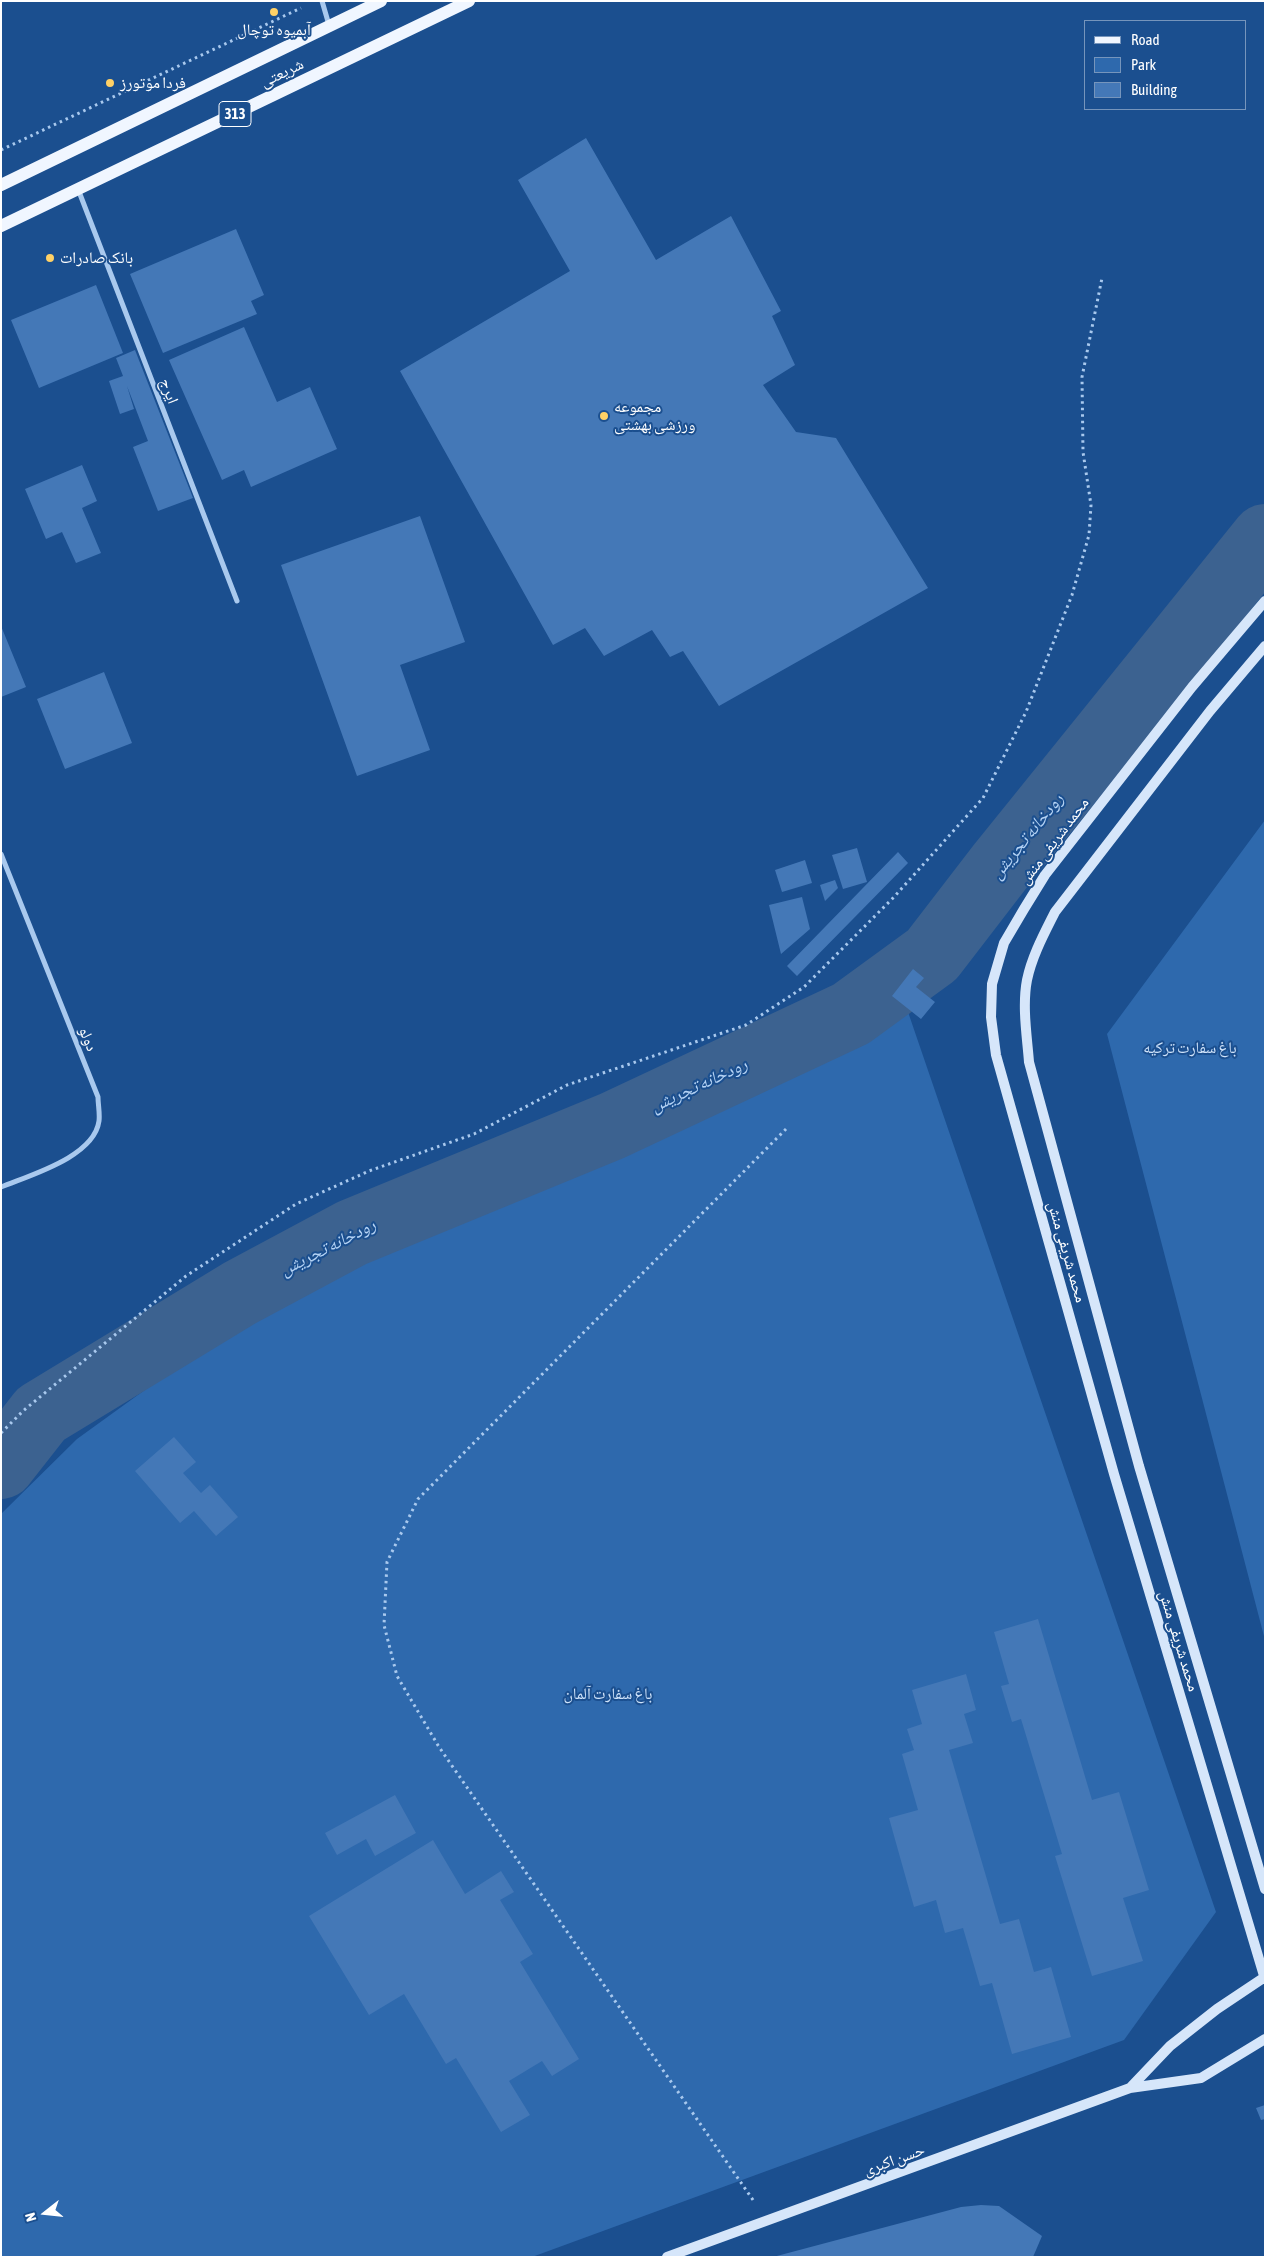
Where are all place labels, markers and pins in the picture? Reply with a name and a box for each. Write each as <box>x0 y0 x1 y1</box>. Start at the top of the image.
marker: آبمیوه توچال <box>268 6 280 18</box>
place label: آبمیوه توچال <box>237 20 311 40</box>
place label: فردا موتورز <box>120 73 186 93</box>
marker: فردا موتورز <box>104 77 116 89</box>
place label: بانک صادرات <box>60 248 133 268</box>
marker: بانک صادرات <box>44 252 56 264</box>
place label: مجموعه ورزشی بهشتی <box>614 397 695 435</box>
marker: مجموعه ورزشی بهشتی <box>598 410 610 422</box>

